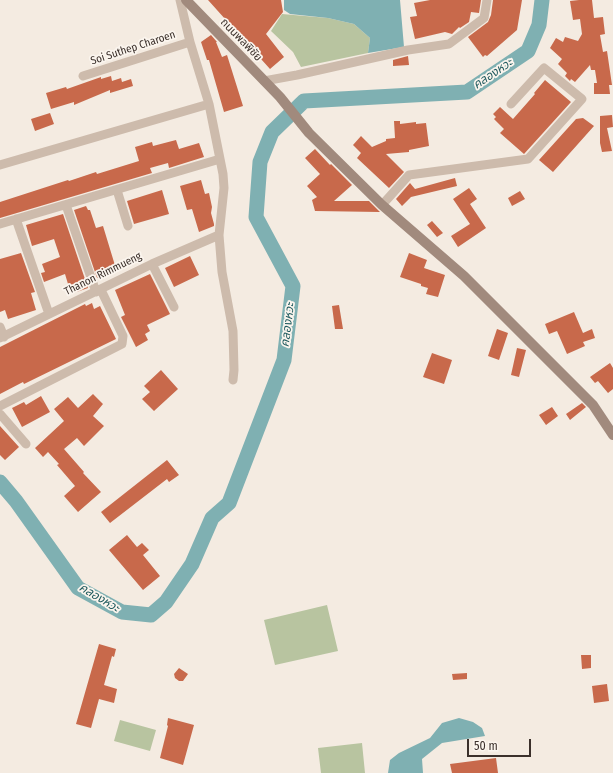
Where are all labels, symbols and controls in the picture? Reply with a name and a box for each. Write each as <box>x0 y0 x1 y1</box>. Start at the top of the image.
street label: ถนนพลพิชัย <box>217 16 265 64</box>
street label: Soi Suthep Charoen <box>89 28 177 68</box>
water label: คลองหวะ <box>471 56 515 92</box>
street label: Thanon Rimmueng <box>62 250 144 298</box>
water label: คลองหวะ <box>278 302 298 348</box>
water label: คลองหวะ <box>76 580 122 616</box>
scale bar <box>469 731 533 757</box>
text: 50 m <box>474 739 498 753</box>

